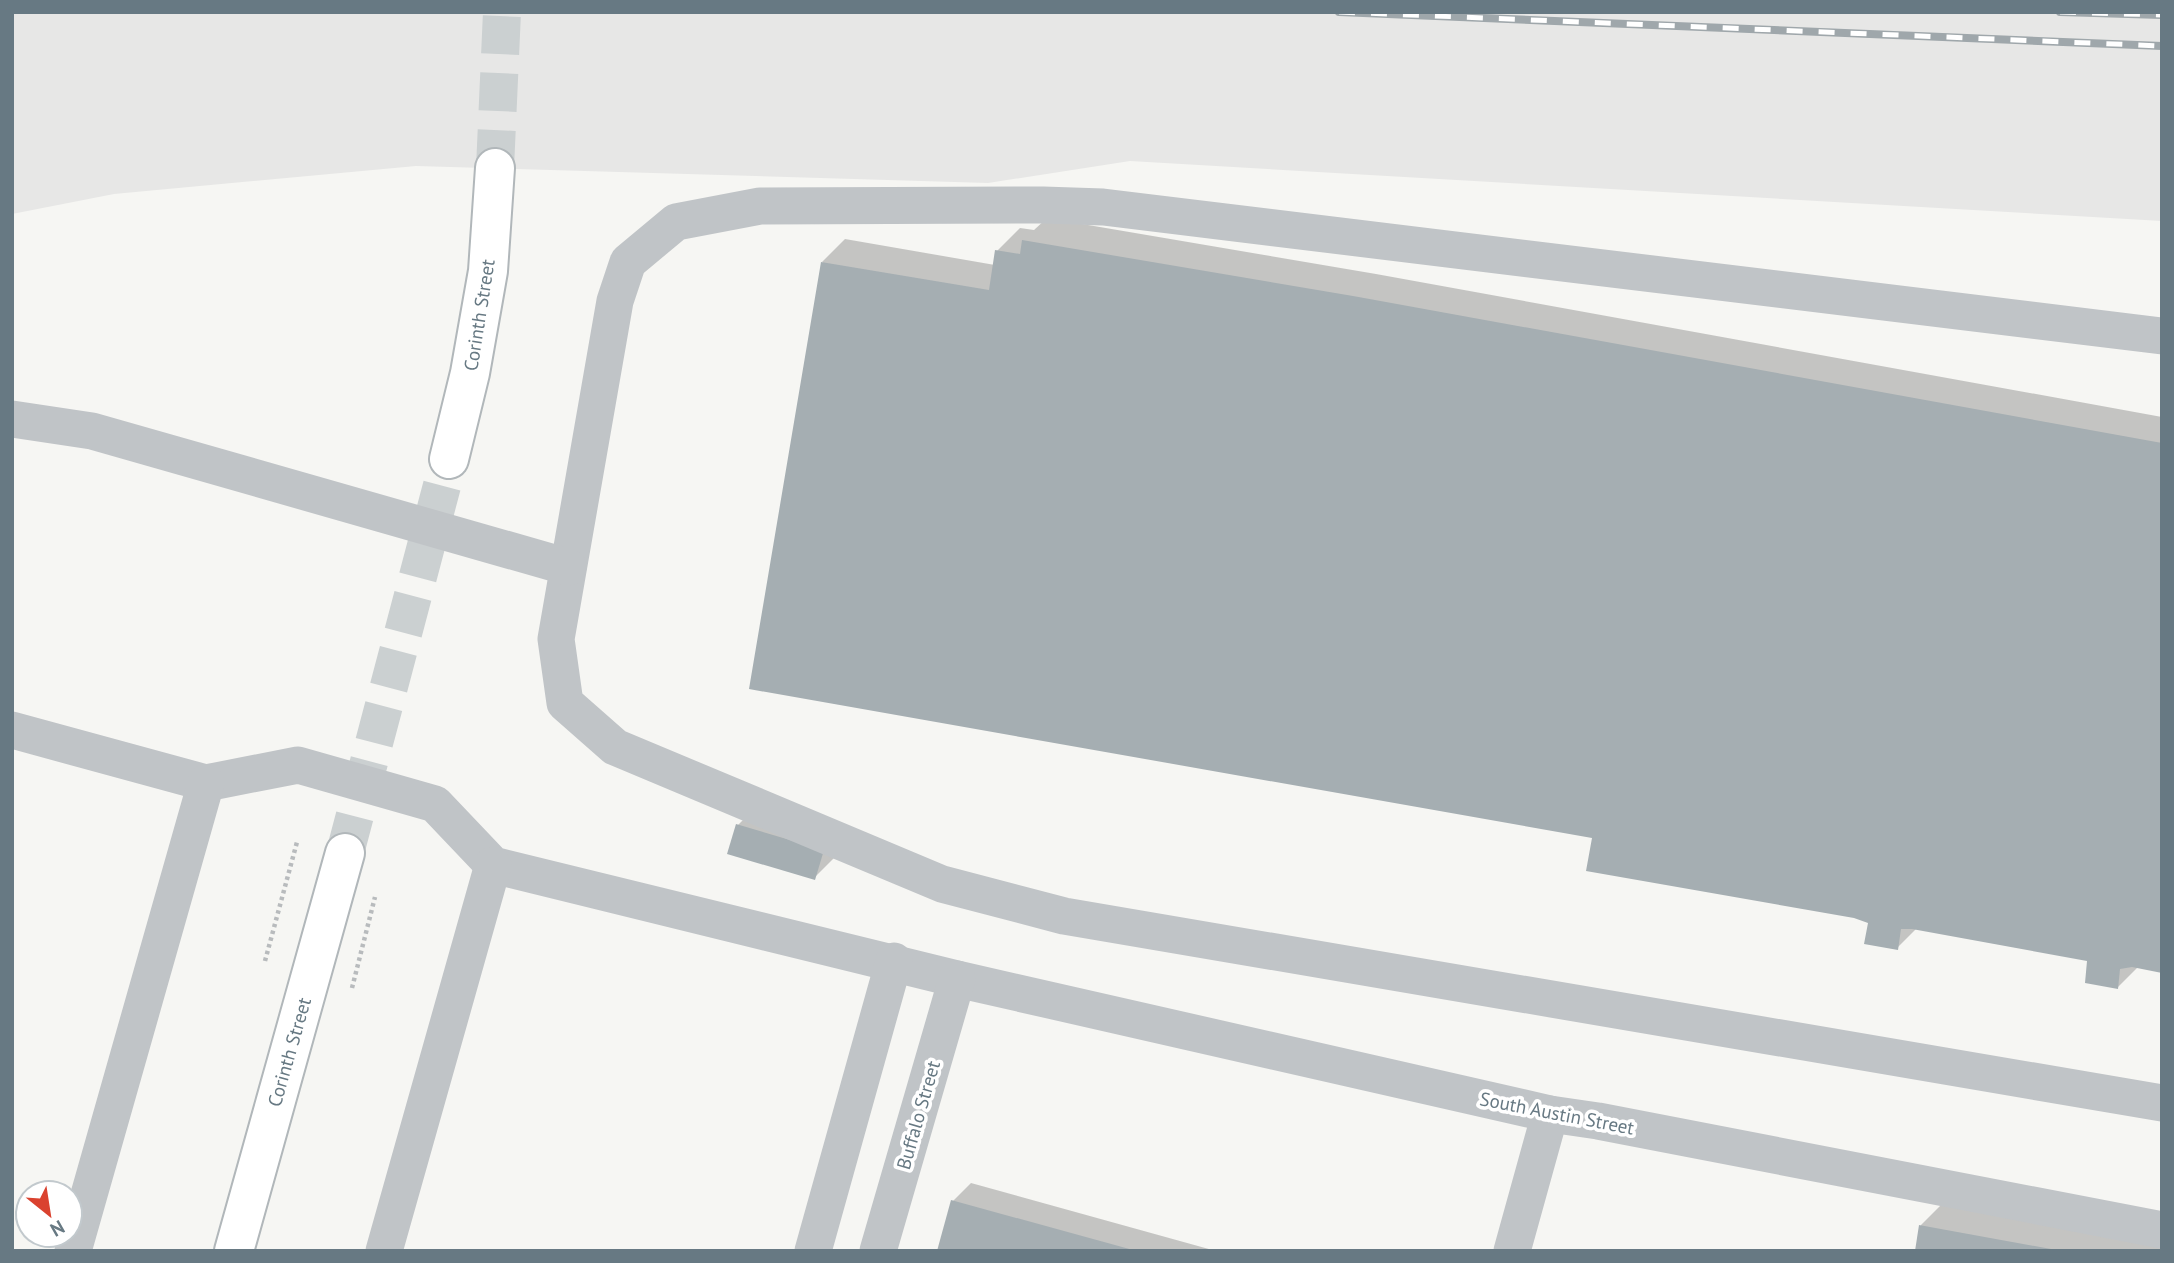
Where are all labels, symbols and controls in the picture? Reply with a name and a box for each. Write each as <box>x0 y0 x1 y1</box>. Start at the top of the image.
street label: Corinth Street <box>458 257 500 373</box>
street label: Corinth Street <box>262 994 316 1109</box>
street label: Buffalo Street <box>891 1057 945 1172</box>
street label: South Austin Street <box>1478 1086 1637 1140</box>
north arrow <box>14 1179 84 1249</box>
text: N <box>46 1215 69 1242</box>

